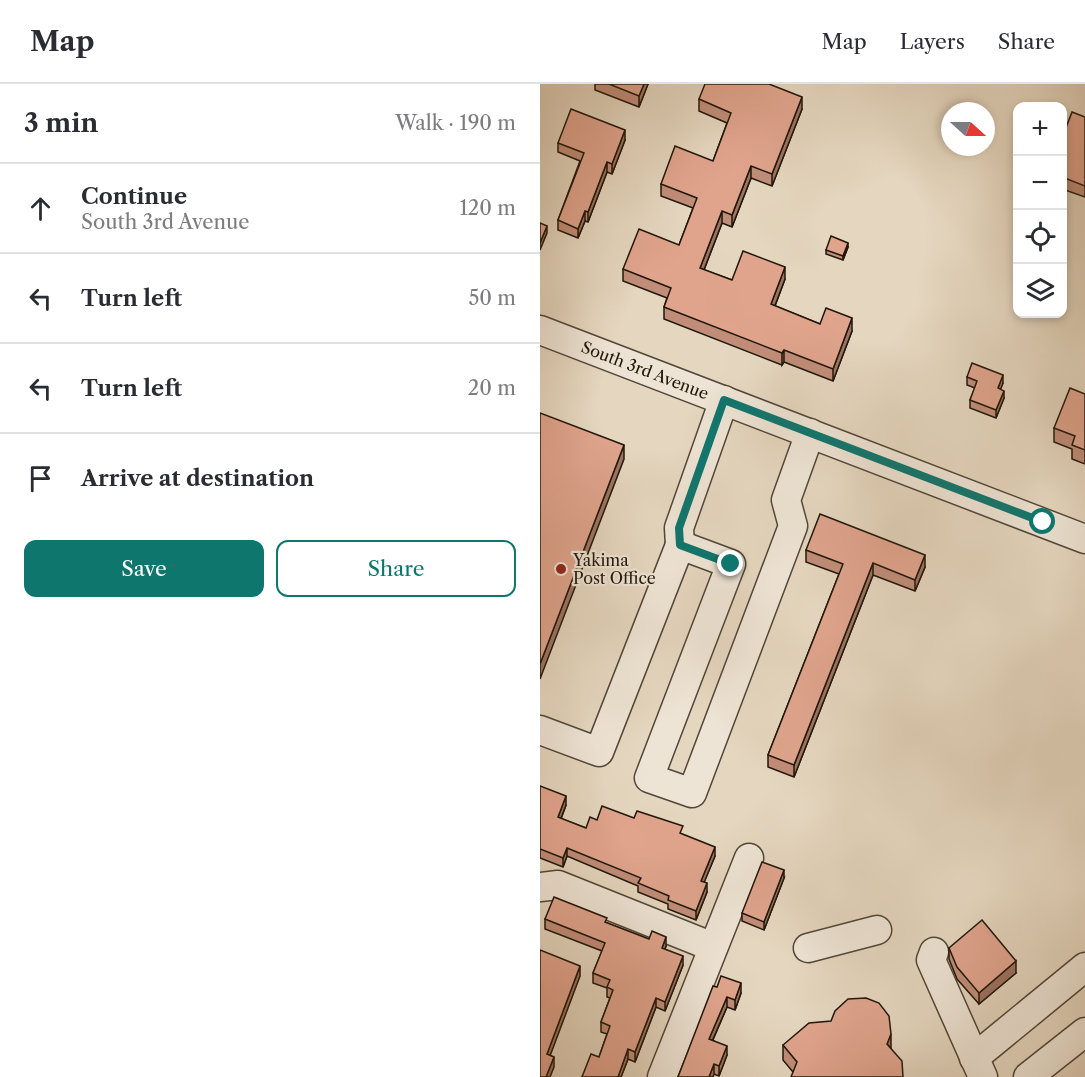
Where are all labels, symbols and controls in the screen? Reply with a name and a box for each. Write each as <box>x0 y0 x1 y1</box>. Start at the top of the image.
text: Map <box>30 24 94 58</box>
text: Map <box>822 29 867 54</box>
text: Layers <box>900 29 965 54</box>
text: Share <box>998 29 1055 54</box>
north arrow <box>941 102 995 156</box>
map controls <box>1013 102 1067 318</box>
button: + <box>1013 102 1067 156</box>
text: 3 min <box>24 107 98 139</box>
text: Walk · 190 m <box>395 111 516 135</box>
button: − <box>1013 156 1067 210</box>
text: Continue <box>81 183 187 210</box>
icon: ahead <box>24 192 57 225</box>
text: 120 m <box>459 196 516 220</box>
text: South 3rd Avenue <box>81 210 249 234</box>
button: locate <box>1013 210 1067 264</box>
button: layers <box>1013 264 1067 318</box>
icon: left <box>24 282 57 315</box>
text: Turn left <box>81 285 182 312</box>
text: 50 m <box>469 286 516 310</box>
street label: South 3rd Avenue <box>579 337 712 403</box>
icon: left <box>24 372 57 405</box>
text: Turn left <box>81 375 182 402</box>
text: 20 m <box>468 376 516 400</box>
icon: arrive <box>24 462 57 495</box>
text: Arrive at destination <box>81 465 314 492</box>
route start <box>1029 508 1055 534</box>
button: Save <box>24 540 264 597</box>
button: Share <box>276 540 516 597</box>
place label: Yakima Post Office <box>572 550 656 588</box>
route end <box>717 550 743 576</box>
marker: Yakima Post Office <box>554 562 568 576</box>

